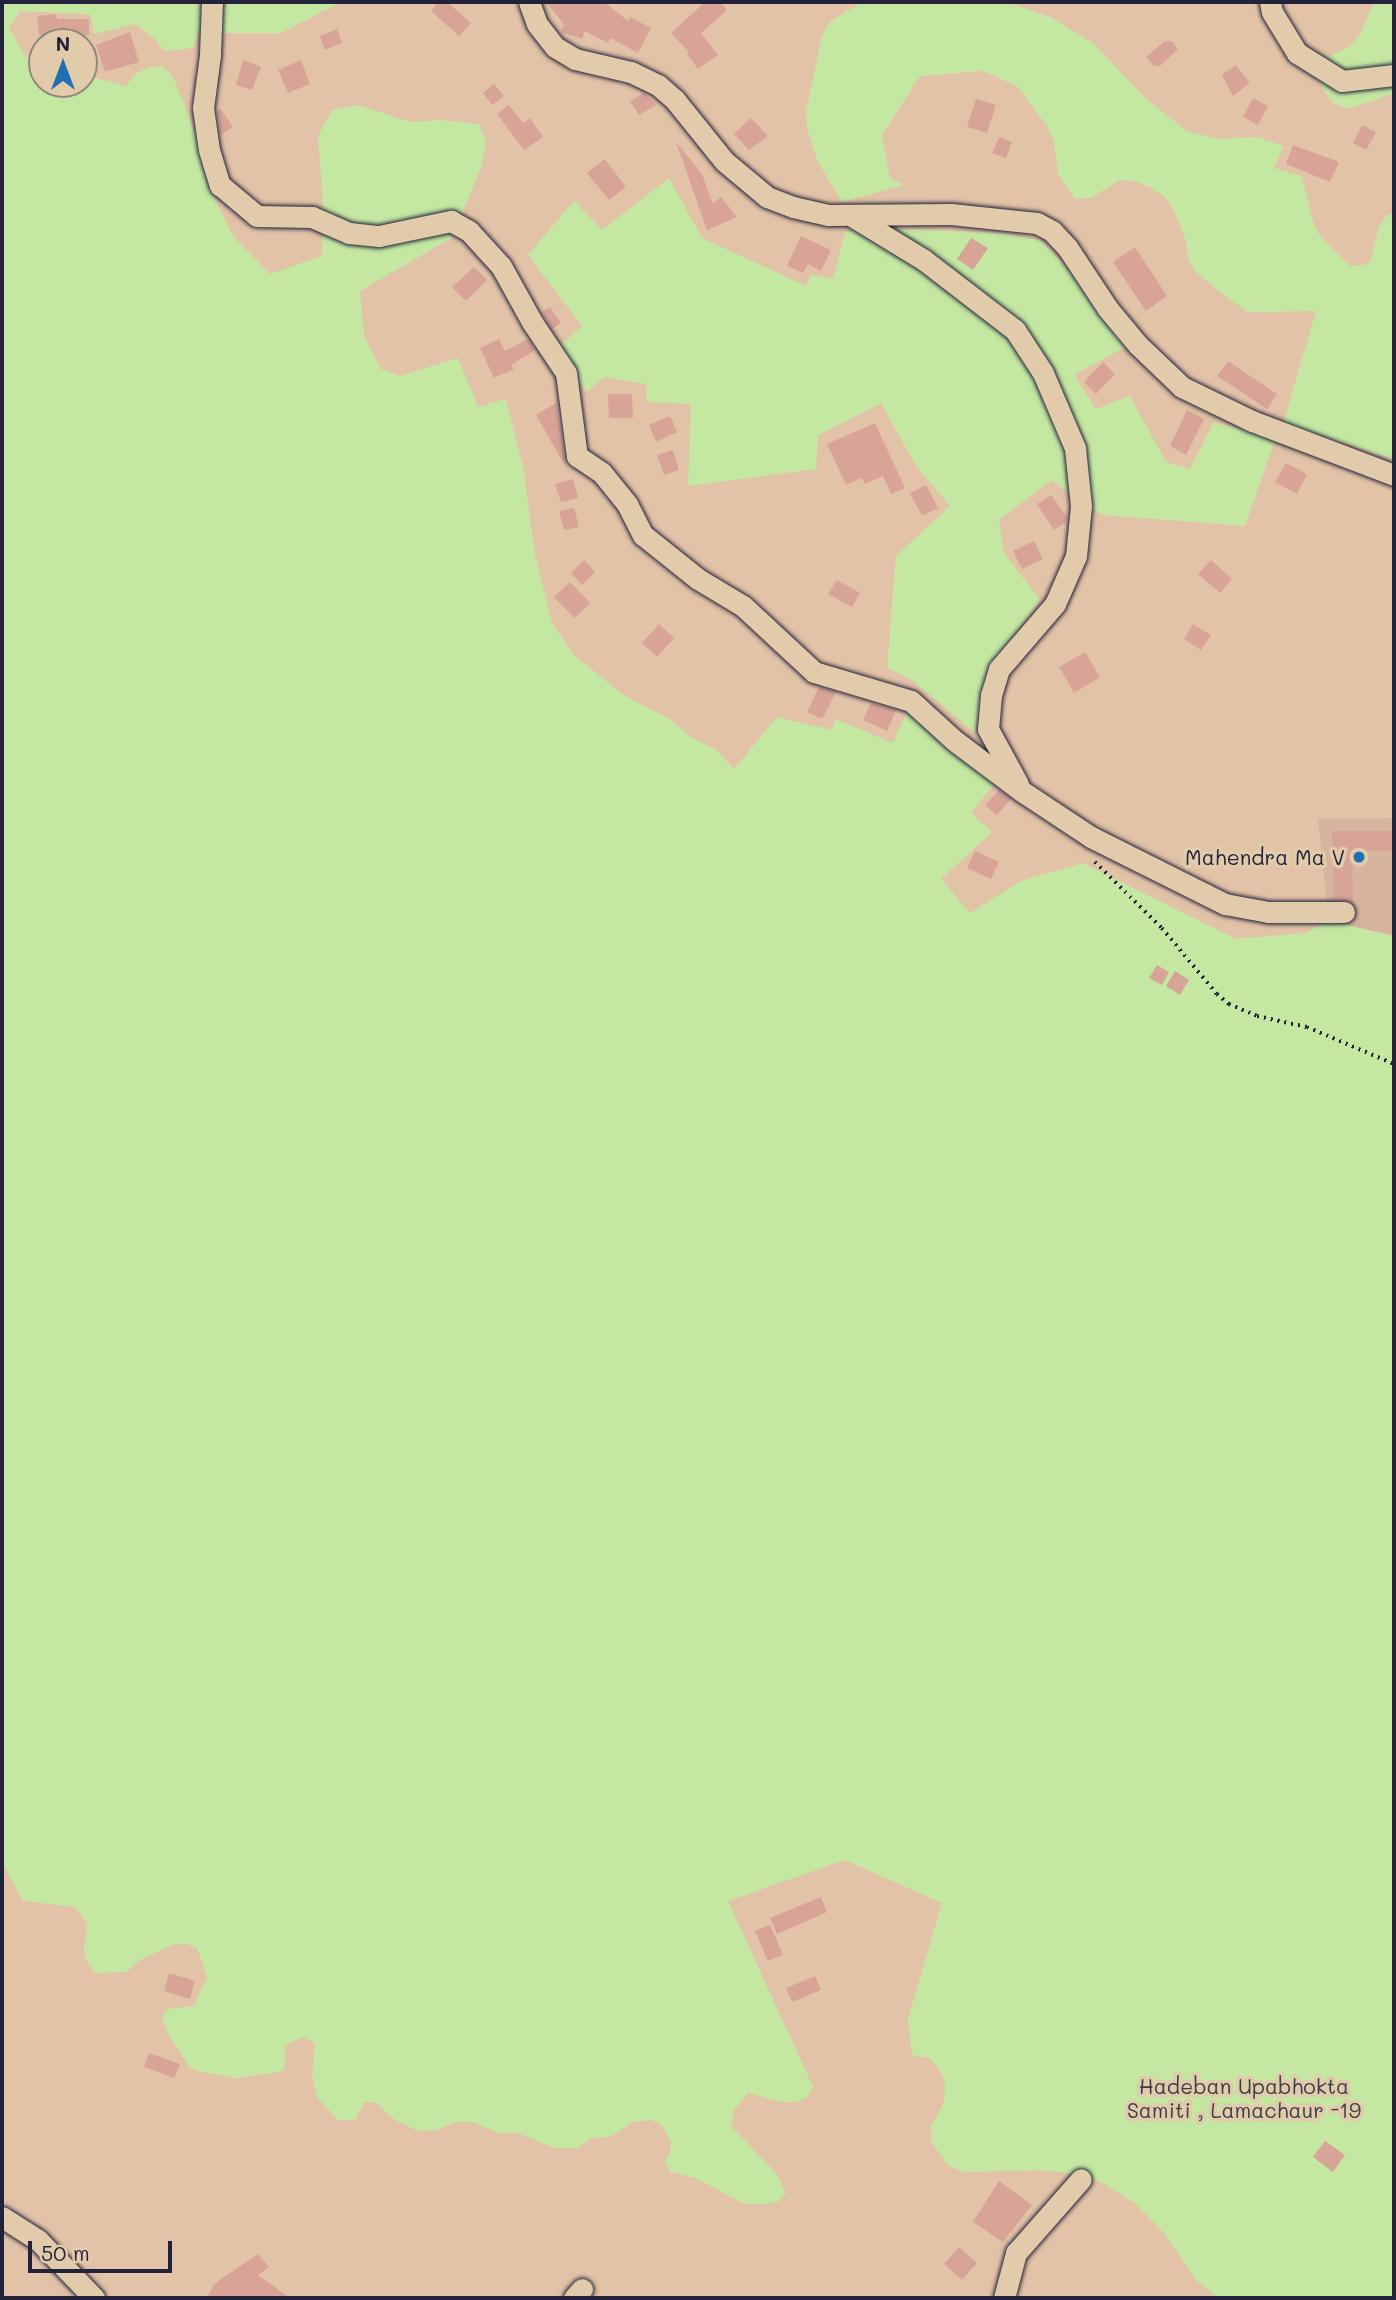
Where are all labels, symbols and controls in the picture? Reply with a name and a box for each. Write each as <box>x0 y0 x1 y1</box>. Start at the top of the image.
north arrow <box>28 28 98 98</box>
text: N <box>56 31 70 56</box>
place label: Mahendra Ma V <box>1185 844 1345 870</box>
marker: Mahendra Ma V <box>1351 849 1367 865</box>
park label: Hadeban Upabhokta Samiti , Lamachaur -19 <box>1127 2073 1361 2123</box>
scale bar <box>32 2226 175 2270</box>
text: 50 m <box>41 2239 90 2266</box>

